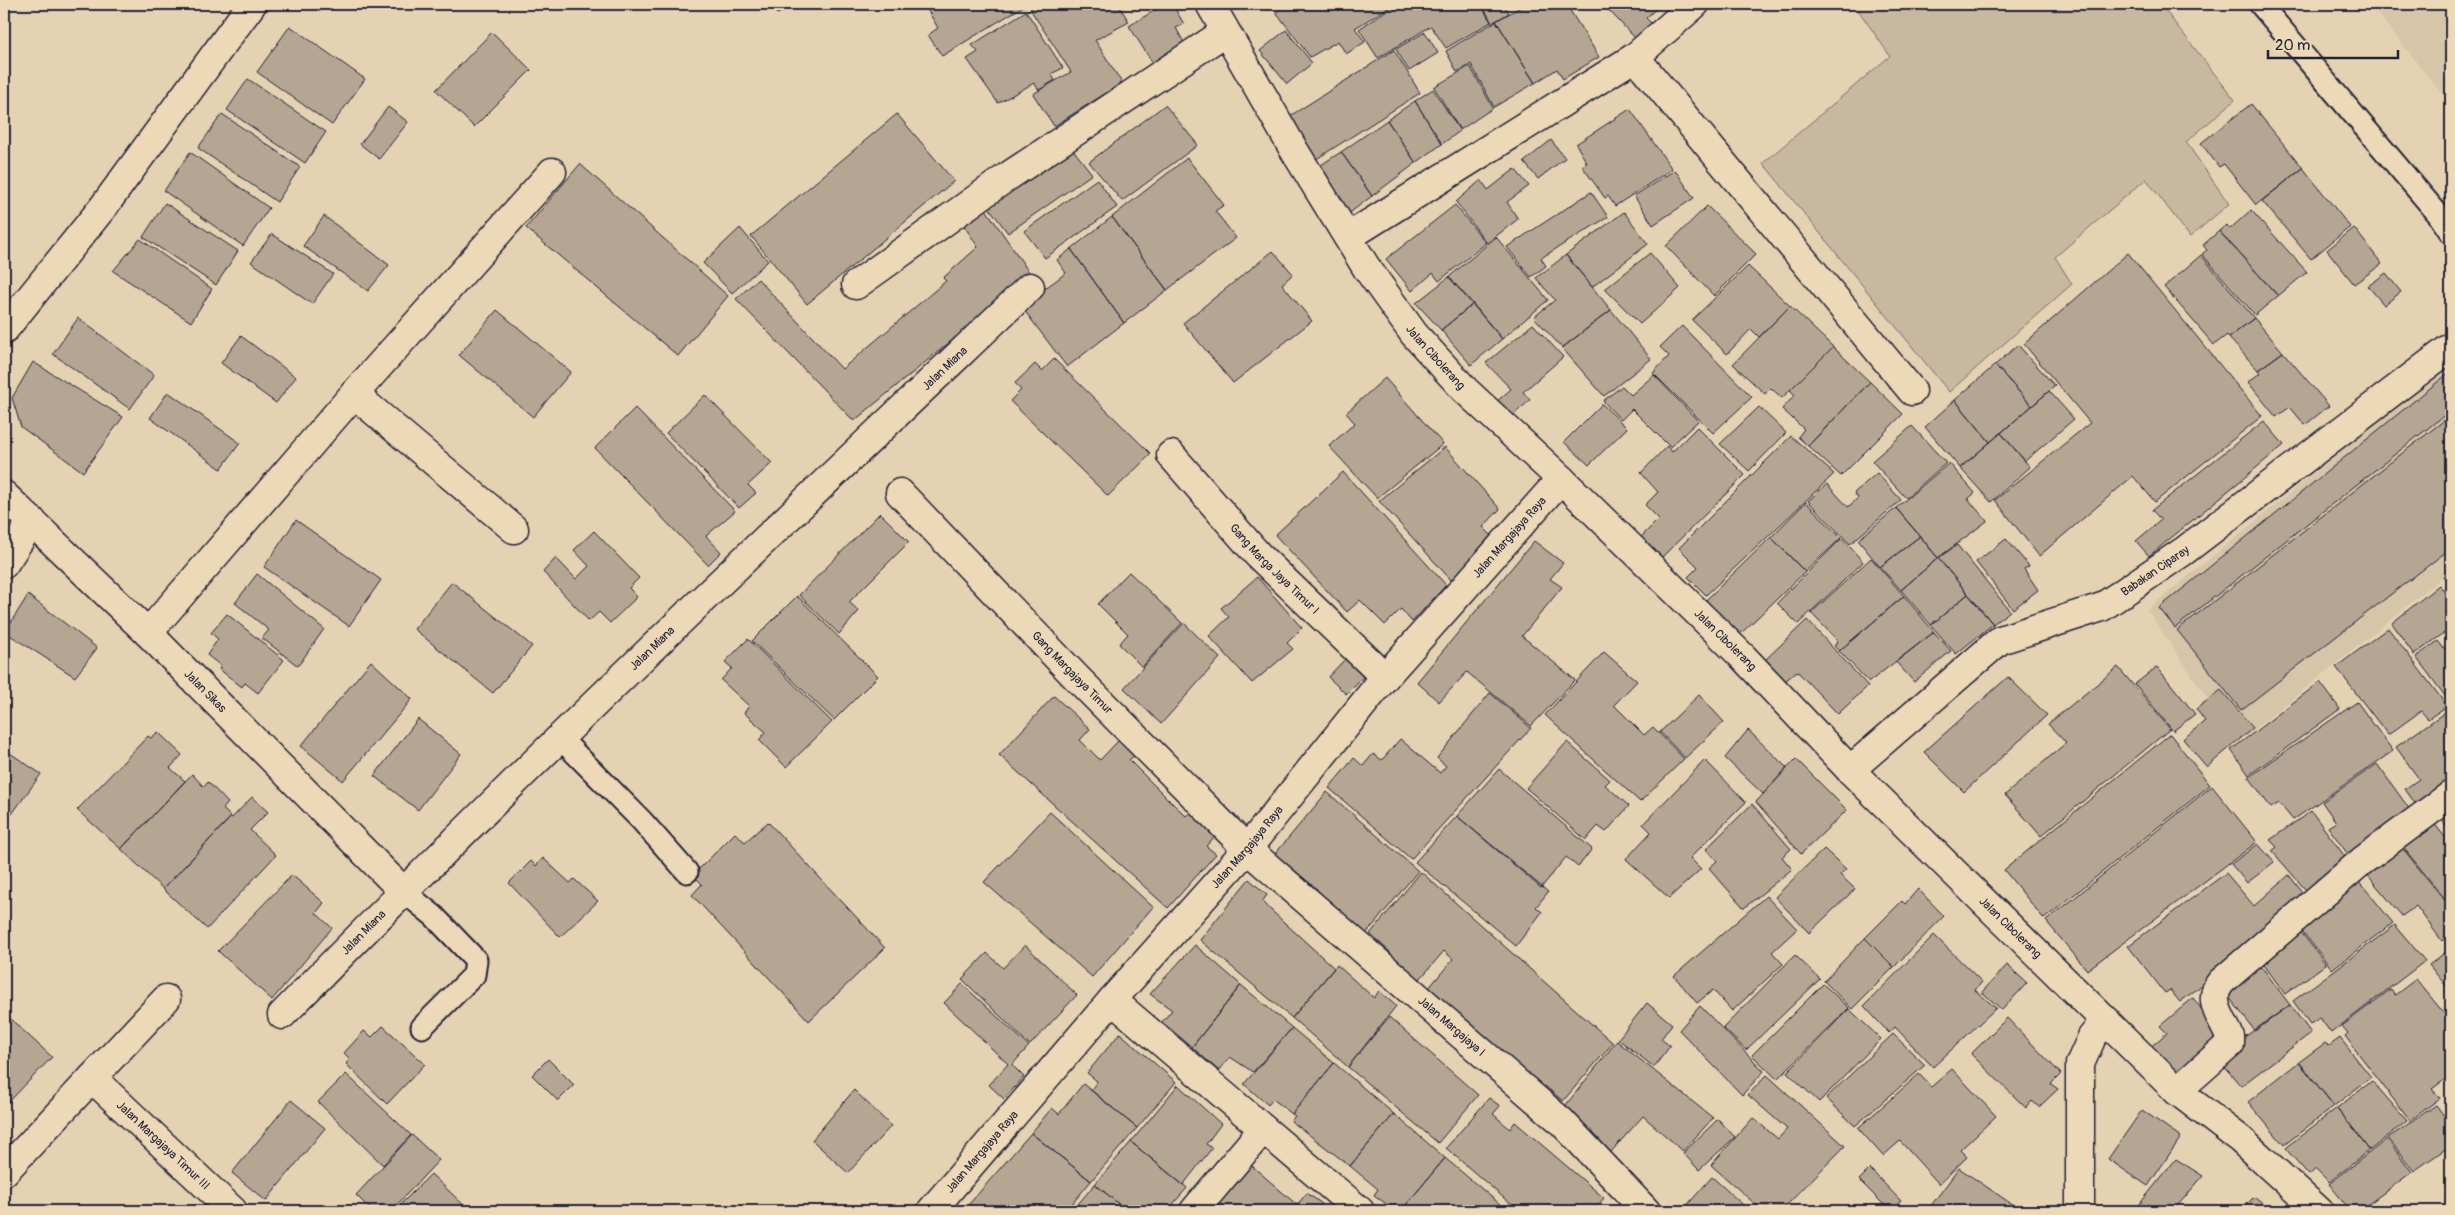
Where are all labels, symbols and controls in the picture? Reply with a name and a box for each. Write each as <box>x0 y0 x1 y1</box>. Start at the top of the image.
scale bar <box>2268 28 2398 60</box>
text: 20 m <box>2275 36 2310 55</box>
street label: Jalan Cibolerang <box>1403 322 1469 393</box>
street label: Jalan Miana <box>919 343 971 393</box>
street label: Jalan Margajaya Raya <box>1469 493 1550 581</box>
street label: Gang Marga Jaya Timur I <box>1227 520 1323 617</box>
street label: Babakan Ciparay <box>2118 542 2192 599</box>
street label: Jalan Cibolerang <box>1691 606 1760 674</box>
street label: Jalan Miana <box>626 623 678 674</box>
street label: Gang Margajaya Timur <box>1029 628 1117 718</box>
street label: Jalan Sikas <box>181 667 230 716</box>
street label: Jalan Margajaya Raya <box>1208 802 1287 892</box>
street label: Jalan Cibolerang <box>1976 894 2045 962</box>
street label: Jalan Miana <box>338 906 389 958</box>
street label: Jalan Margajaya I <box>1415 993 1488 1060</box>
street label: Jalan Margajaya Timur III <box>113 1098 213 1193</box>
street label: Jalan Margajaya Raya <box>942 1107 1022 1196</box>

